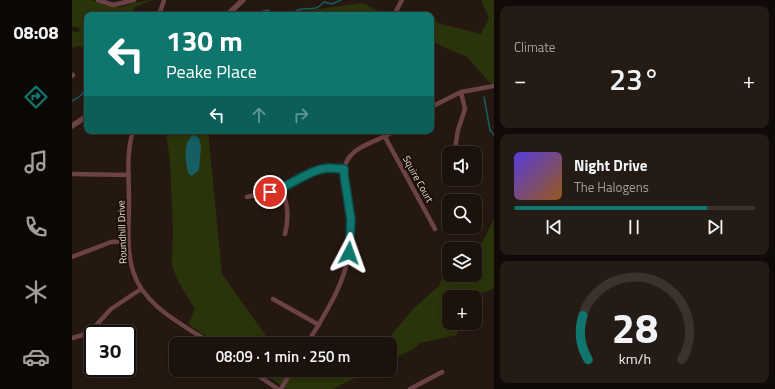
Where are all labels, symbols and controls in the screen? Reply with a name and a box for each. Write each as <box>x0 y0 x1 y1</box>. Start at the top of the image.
text: 08:08 <box>14 19 58 46</box>
text: 130 m <box>166 19 243 62</box>
icon: left <box>100 28 152 80</box>
text: Climate <box>514 37 555 57</box>
text: 23° <box>609 56 660 102</box>
text: Peake Place <box>166 58 257 85</box>
text: − <box>514 63 526 97</box>
text: + <box>743 63 755 97</box>
icon: directions <box>22 83 50 111</box>
icon: left <box>206 104 228 126</box>
icon: ahead <box>248 104 270 126</box>
icon: right <box>290 104 312 126</box>
map controls <box>442 146 482 330</box>
button: sound <box>442 146 482 186</box>
icon: music <box>22 148 50 176</box>
street label: Squire Court <box>399 153 437 206</box>
text: Night Drive <box>574 154 647 177</box>
pin <box>253 175 287 209</box>
text: The Halogens <box>574 177 649 197</box>
icon: arrive <box>259 181 281 203</box>
button: search <box>442 194 482 234</box>
street label: Roundhill Drive <box>113 200 131 264</box>
icon: phone <box>22 213 50 241</box>
icon: previous <box>543 216 565 238</box>
icon: pause <box>623 216 645 238</box>
icon: next <box>704 216 726 238</box>
position arrow <box>328 232 370 274</box>
button: layers <box>442 242 482 282</box>
icon: climate <box>22 278 50 306</box>
button: + <box>442 290 482 330</box>
text: 28 <box>611 296 658 359</box>
speed limit sign: 30 <box>84 325 136 377</box>
icon: car <box>22 343 50 371</box>
text: 08:09 · 1 min · 250 m <box>216 345 350 368</box>
text: km/h <box>618 348 651 370</box>

